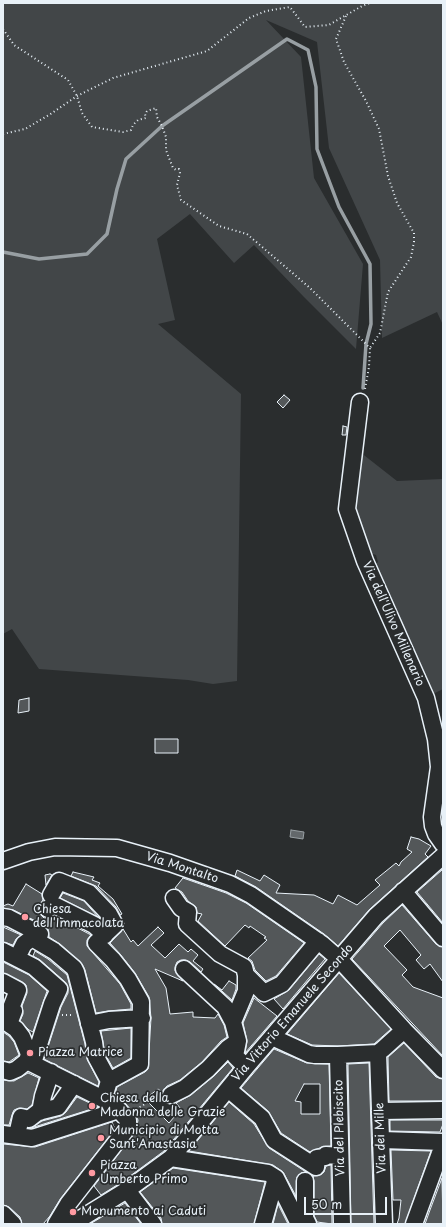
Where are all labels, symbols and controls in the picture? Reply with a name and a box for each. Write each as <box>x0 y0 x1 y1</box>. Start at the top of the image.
street label: Via dell'Ulivo Millenario <box>359 559 427 689</box>
street label: Via Montalto <box>144 850 220 886</box>
place label: Chiesa dell'Immacolata <box>33 903 124 931</box>
marker: Chiesa dell'Immacolata <box>20 912 30 922</box>
street label: Via Vittorio Emanuele Secondo <box>229 941 357 1085</box>
place label: Piazza Matrice <box>38 1046 123 1060</box>
marker: Piazza Matrice <box>25 1048 35 1058</box>
street label: Via del Plebiscito <box>332 1080 348 1176</box>
place label: Chiesa della Madonna delle Grazie <box>100 1092 225 1120</box>
marker: Chiesa della Madonna delle Grazie <box>87 1101 97 1111</box>
street label: Via dei Mille <box>373 1102 389 1174</box>
place label: Municipio di Motta Sant'Anastasia <box>109 1124 219 1152</box>
marker: Municipio di Motta Sant'Anastasia <box>96 1133 106 1143</box>
place label: Piazza Umberto Primo <box>100 1159 188 1187</box>
marker: Piazza Umberto Primo <box>87 1168 97 1178</box>
scale bar <box>306 1189 389 1215</box>
text: 50 m <box>311 1195 342 1213</box>
place label: Monumento ai Caduti <box>81 1205 206 1219</box>
marker: Monumento ai Caduti <box>68 1207 78 1217</box>

